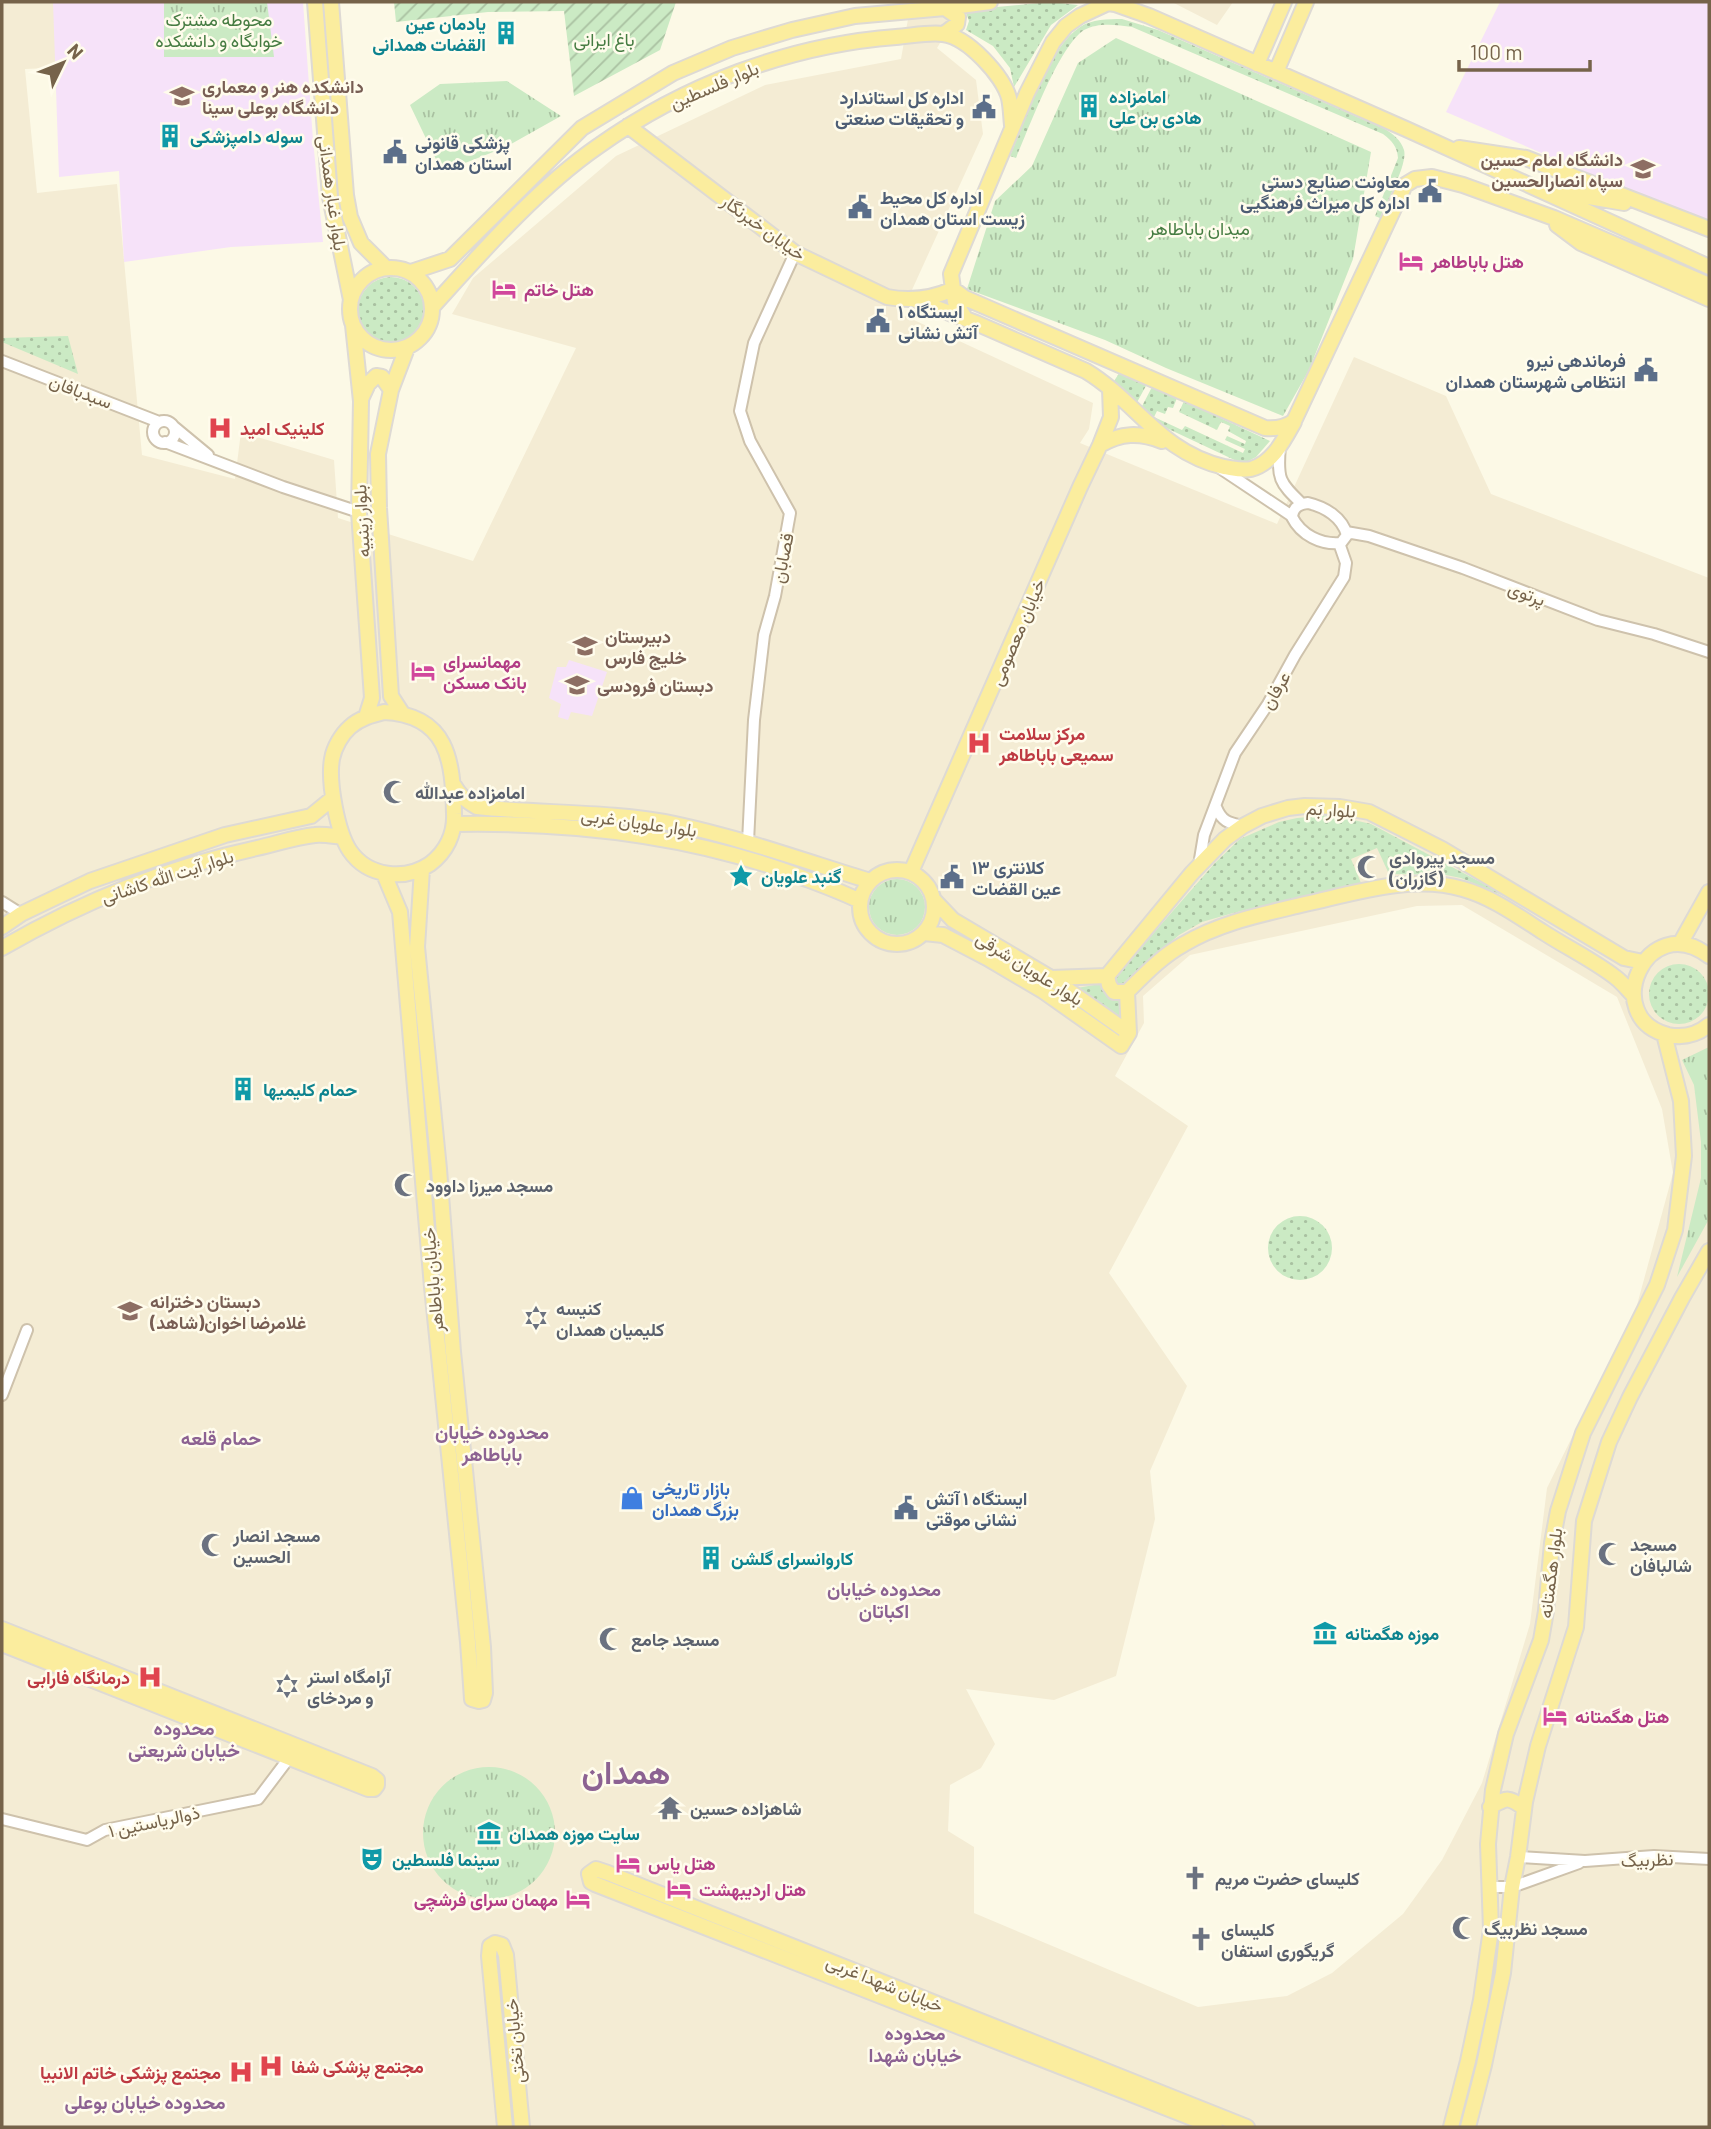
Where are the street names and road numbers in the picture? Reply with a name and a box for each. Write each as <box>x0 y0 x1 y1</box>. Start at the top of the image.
street label: بلوار فلسطین <box>666 56 762 114</box>
street label: بلوار غبار همدانی <box>313 134 352 252</box>
street label: خیابان خبرنگار <box>716 189 810 266</box>
street label: سبدبافان <box>47 369 115 413</box>
street label: بلوار زینبیه <box>348 484 375 558</box>
street label: قصابان <box>766 531 798 585</box>
street label: خیابان معصومی <box>985 575 1050 689</box>
street label: پرتوی <box>1505 576 1549 612</box>
street label: عرفان <box>1255 667 1295 713</box>
street label: بلوار بَم <box>1305 796 1357 824</box>
street label: بلوار علویان غربی <box>580 803 698 842</box>
street label: بلوار آیت الله کاشانی <box>98 844 236 909</box>
street label: بلوار علویان شرقی <box>972 926 1088 1011</box>
street label: خیابان باباطاهر <box>416 1227 449 1334</box>
street label: بلوار هگمتانه <box>1534 1526 1567 1620</box>
street label: ذوالریاستین ۱ <box>106 1801 202 1842</box>
street label: نظربیگ <box>1620 1847 1674 1872</box>
street label: خیابان شهدا غربی <box>823 1950 947 2017</box>
street label: خیابان تختی <box>499 1998 530 2084</box>

